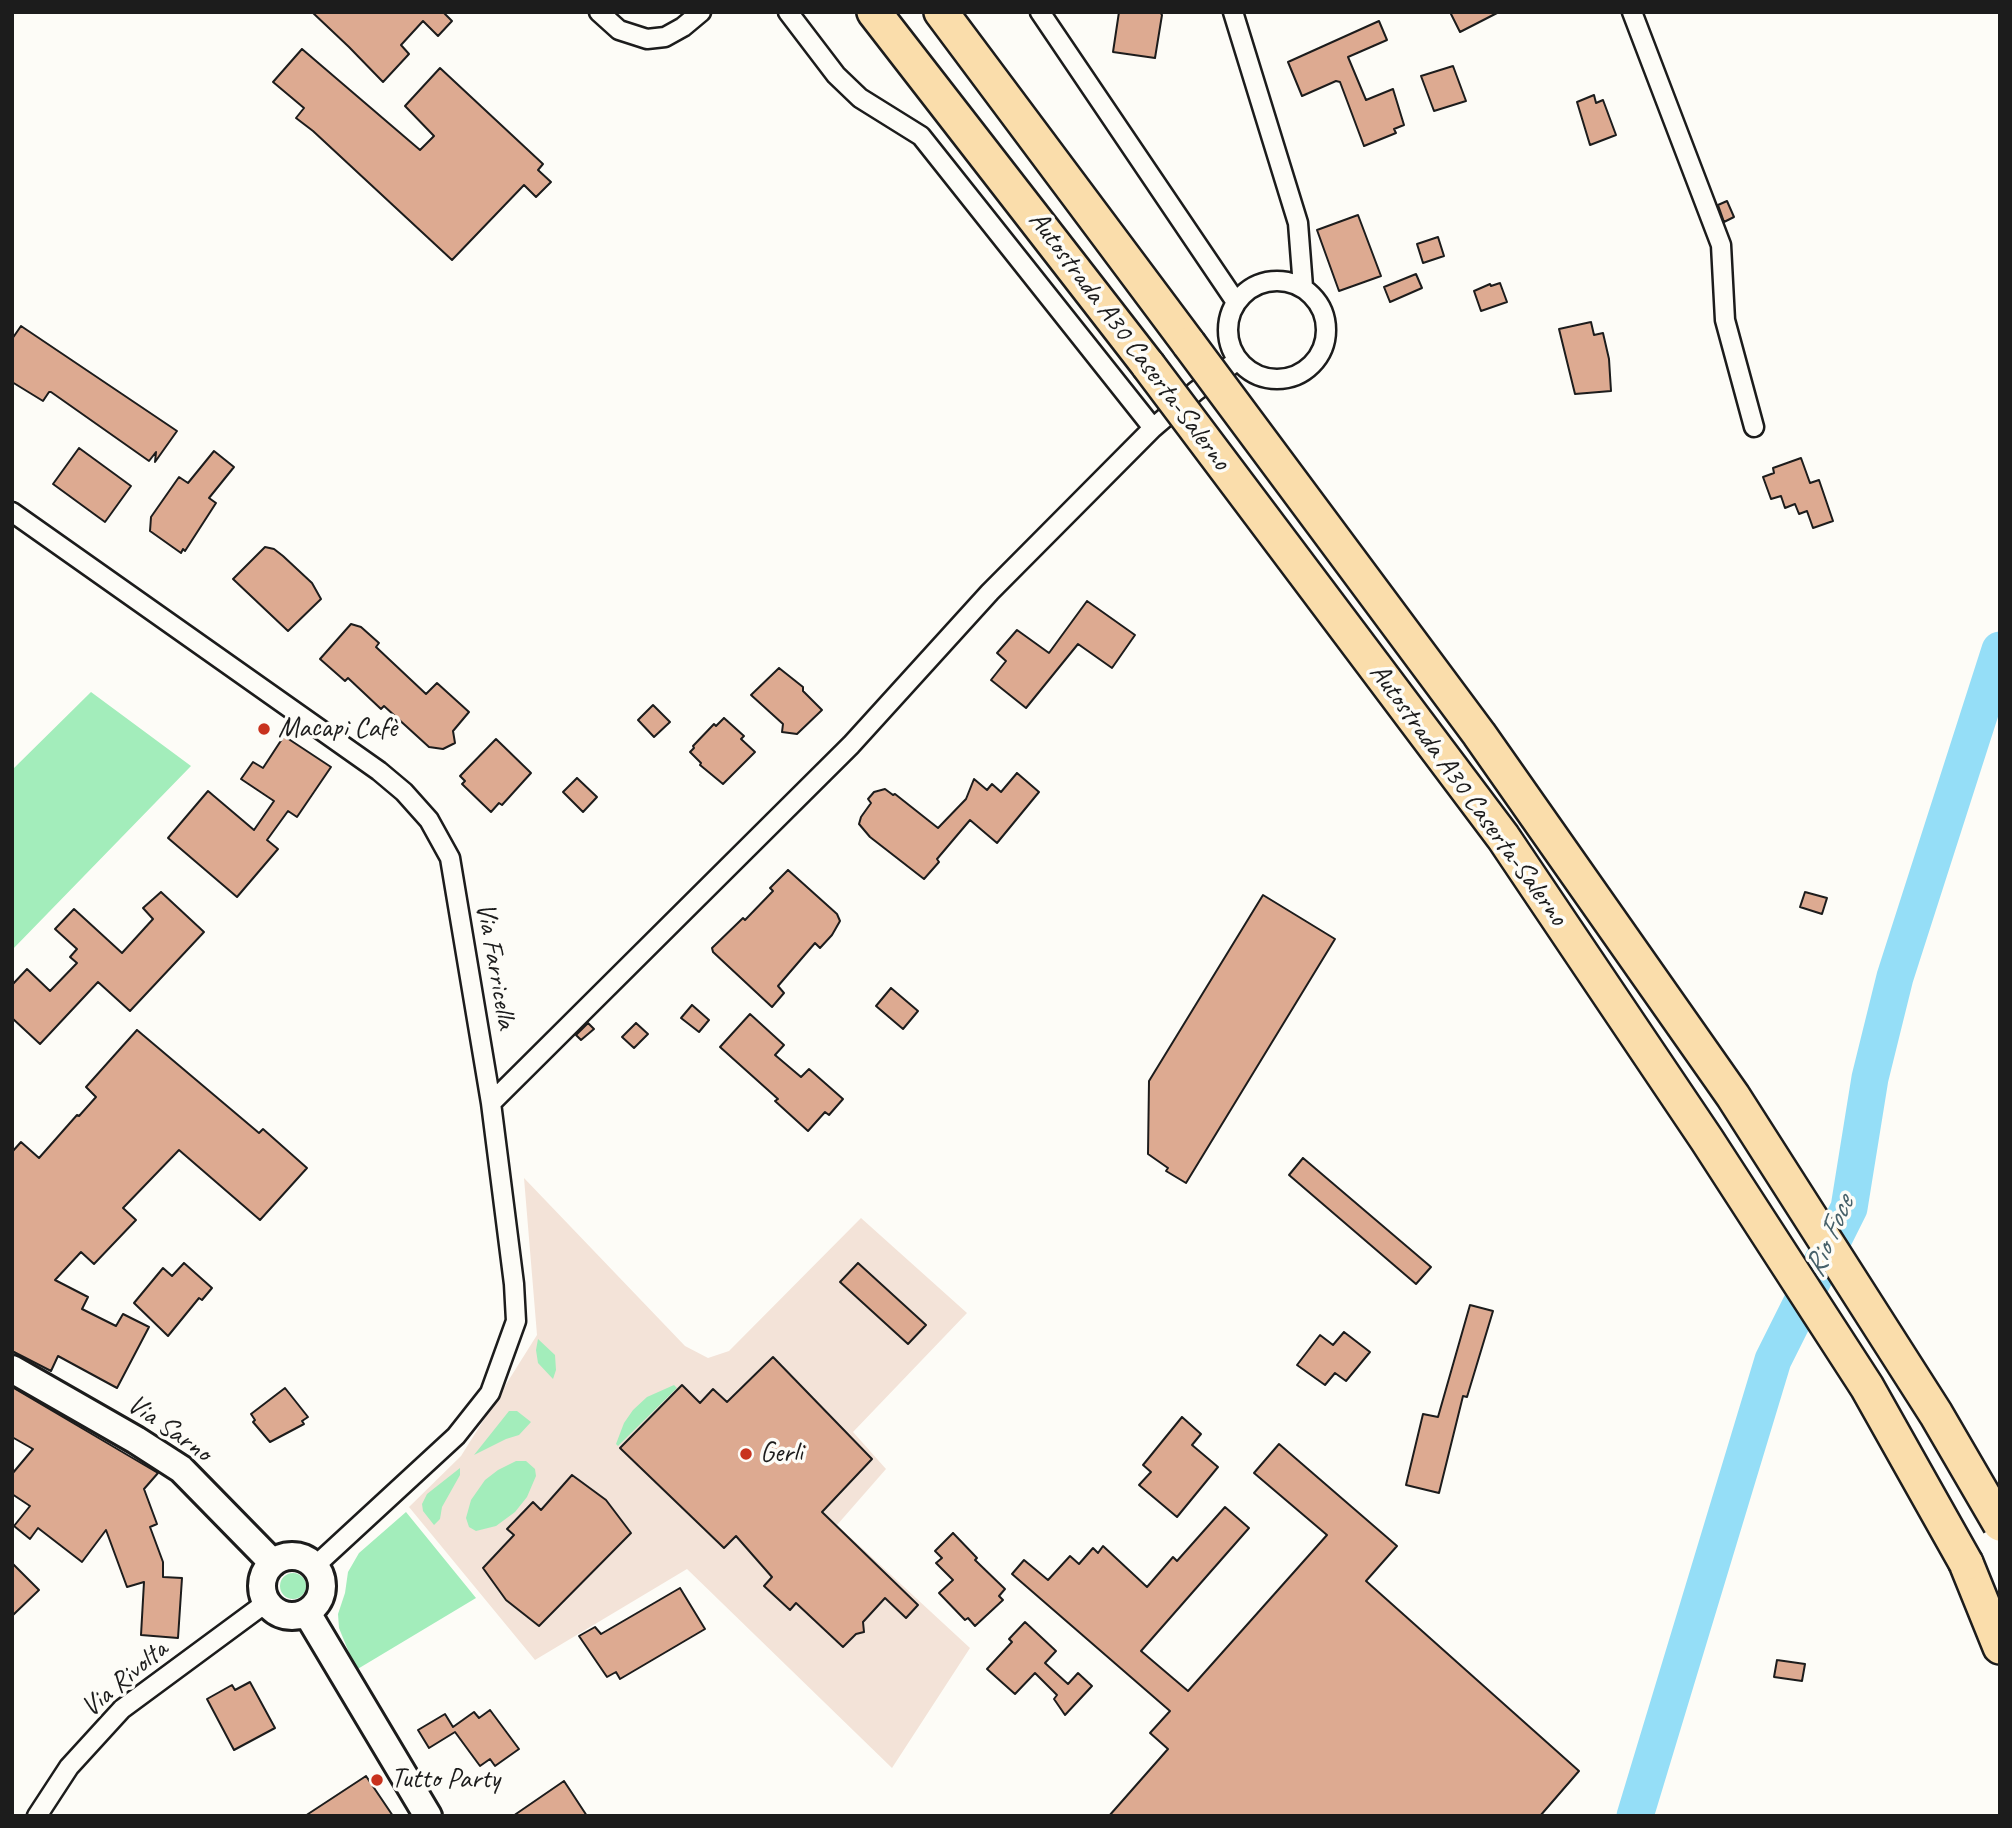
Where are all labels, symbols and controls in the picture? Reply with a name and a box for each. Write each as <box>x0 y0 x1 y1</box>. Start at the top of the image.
street label: Autostrada A30 Caserta-Salerno <box>1021 205 1237 477</box>
street label: Autostrada A30 Caserta-Salerno <box>1362 657 1574 933</box>
place label: Macapi Cafè <box>278 712 397 746</box>
marker: Macapi Cafè <box>256 721 272 737</box>
street label: Via Farricella <box>467 900 523 1032</box>
water label: Rio Foce <box>1797 1191 1863 1283</box>
street label: Via Sarno <box>120 1388 218 1470</box>
place label: Gerli <box>760 1437 803 1471</box>
marker: Gerli <box>738 1446 754 1462</box>
street label: Via Rivolta <box>75 1633 175 1725</box>
place label: Tutto Party <box>391 1763 500 1797</box>
marker: Tutto Party <box>369 1772 385 1788</box>

